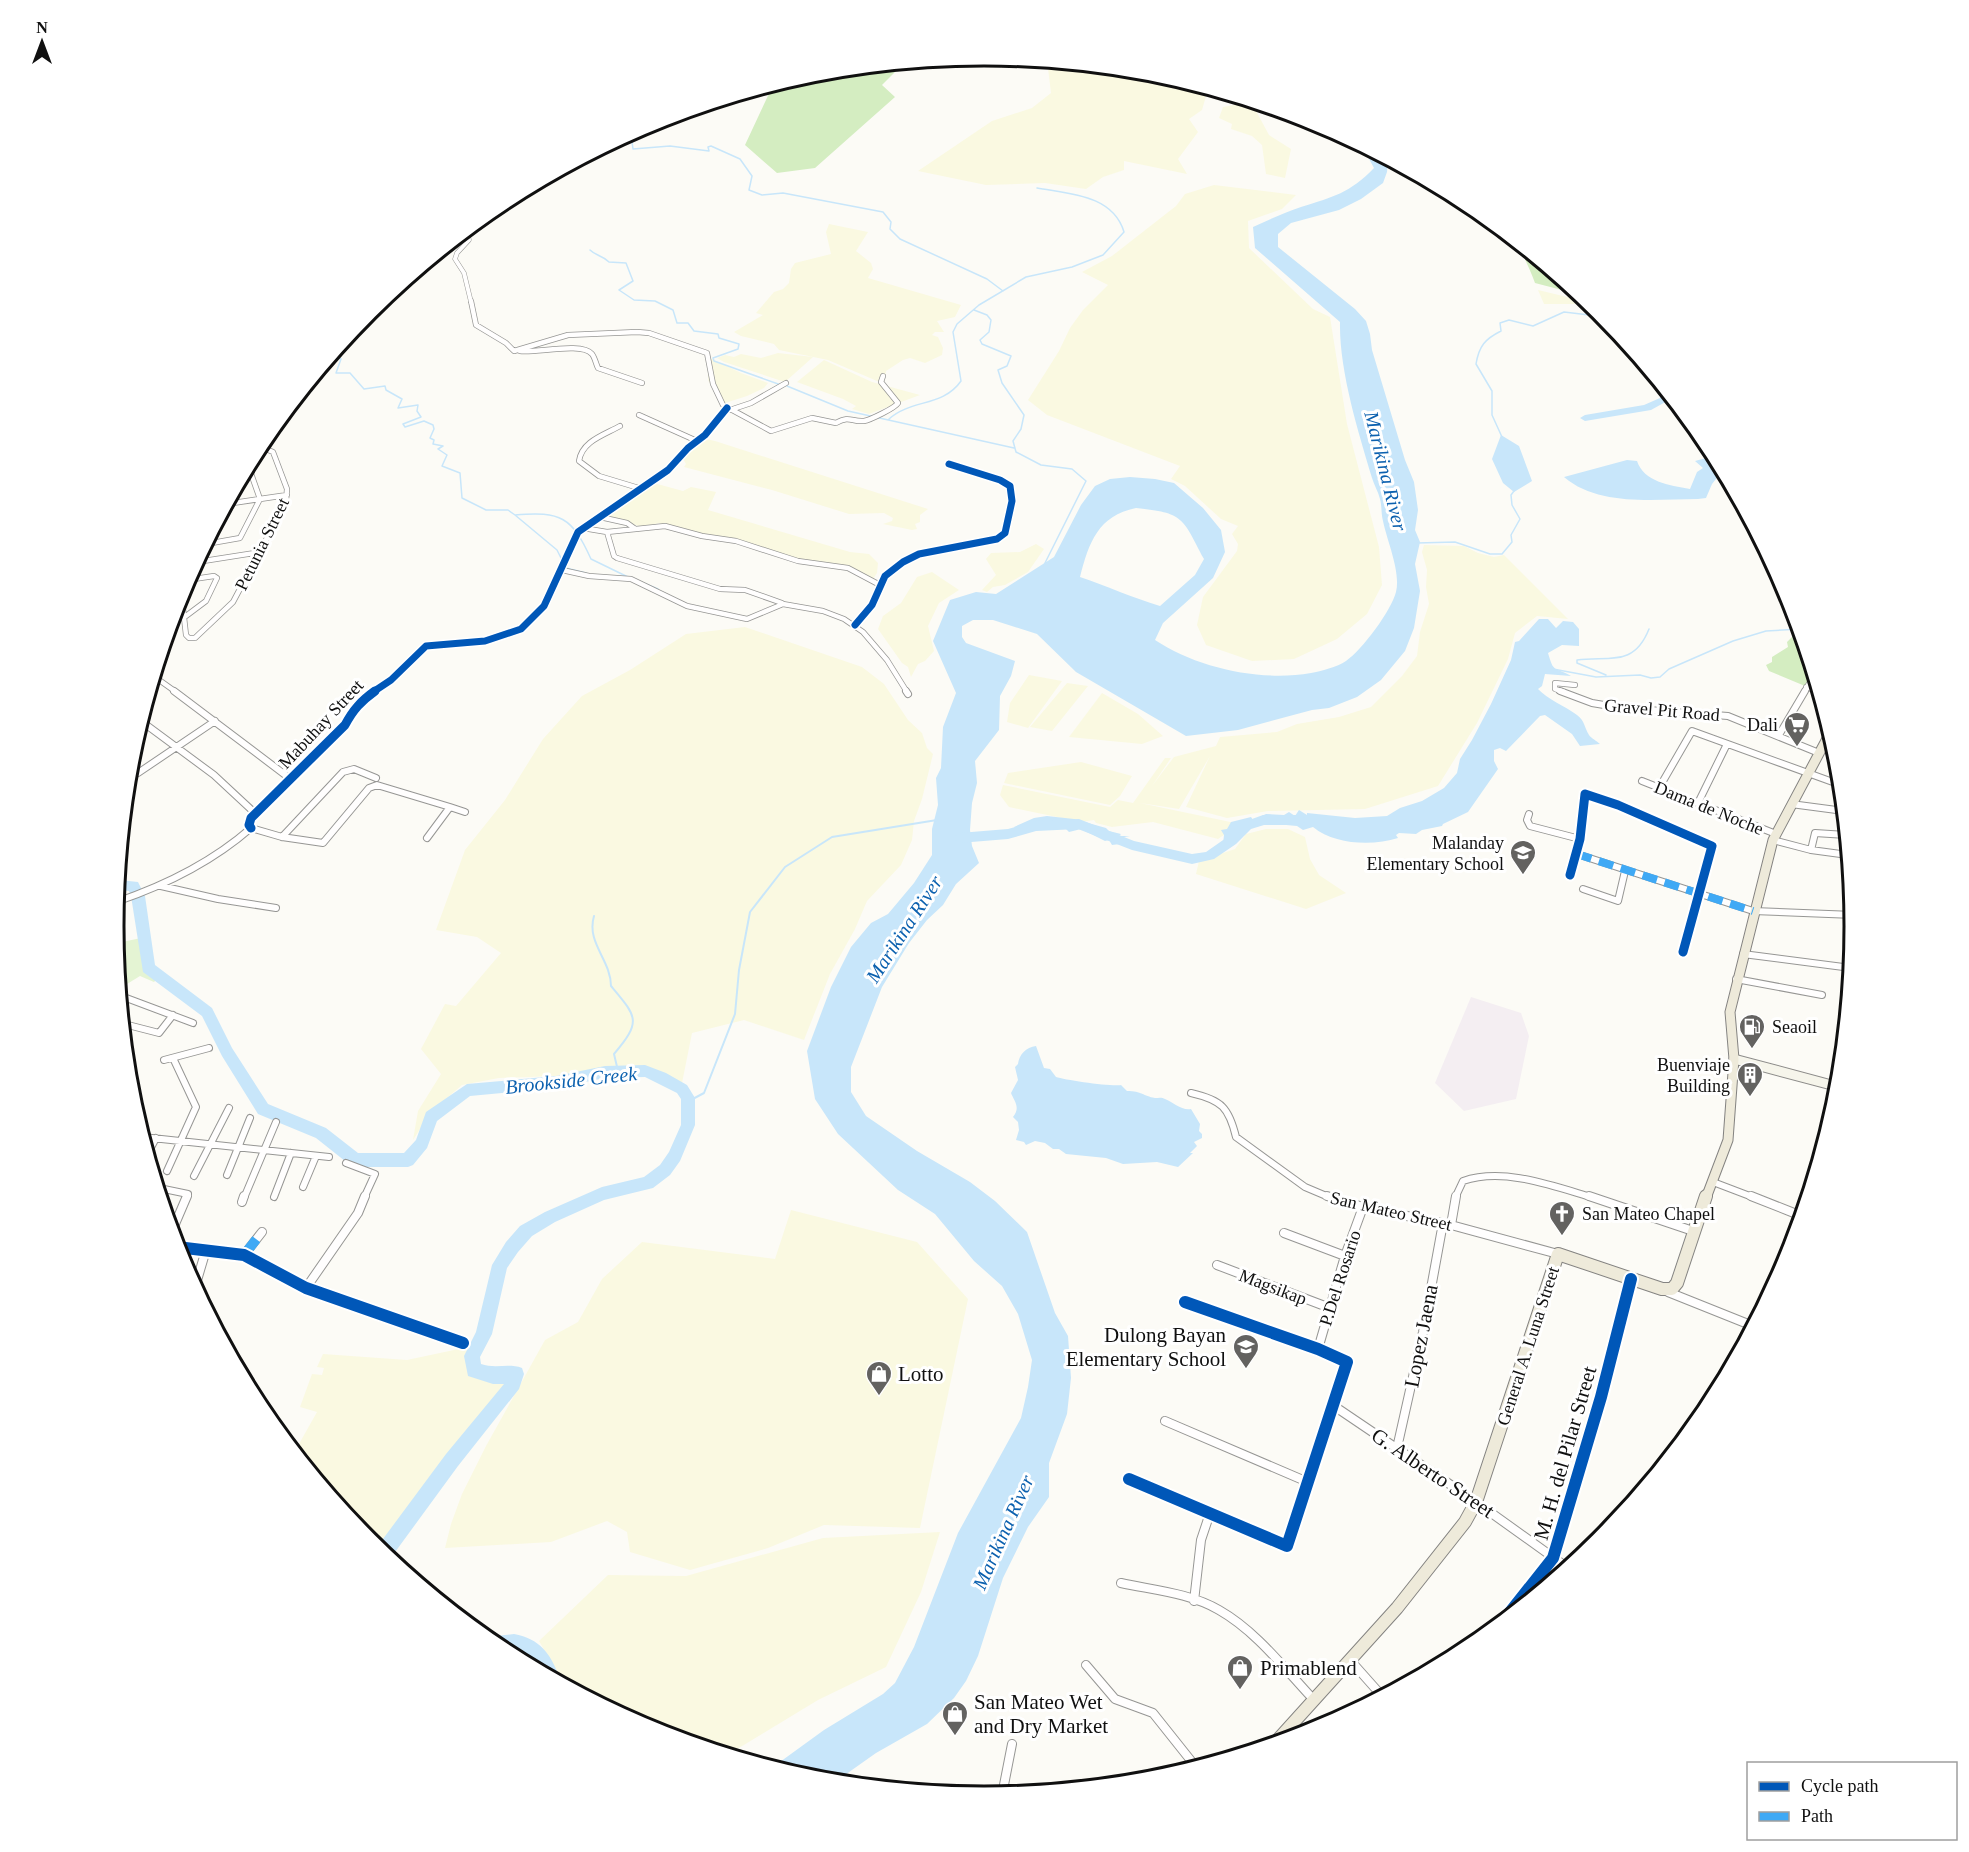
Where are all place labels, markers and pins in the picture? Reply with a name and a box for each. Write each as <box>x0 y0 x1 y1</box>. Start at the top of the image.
supermarket icon: Dali <box>1782 710 1812 748</box>
place label: Dali <box>1747 715 1778 735</box>
place label: Malanday Elementary School <box>1367 833 1504 874</box>
school or university icon: Malanday Elementary School <box>1508 838 1538 876</box>
fuel station icon: Seaoil <box>1737 1012 1767 1050</box>
place label: Seaoil <box>1772 1017 1817 1037</box>
place label: Buenviaje Building <box>1657 1055 1730 1096</box>
building icon: Buenviaje Building <box>1735 1060 1765 1098</box>
church icon: San Mateo Chapel <box>1547 1199 1577 1237</box>
place label: San Mateo Chapel <box>1582 1204 1715 1224</box>
place label: Dulong Bayan Elementary School <box>1066 1323 1226 1371</box>
school or university icon: Dulong Bayan Elementary School <box>1231 1332 1261 1370</box>
shop icon: Lotto <box>864 1359 894 1397</box>
place label: Lotto <box>898 1362 944 1386</box>
shop icon: Primablend <box>1225 1653 1255 1691</box>
place label: Primablend <box>1260 1656 1357 1680</box>
place label: San Mateo Wet and Dry Market <box>974 1690 1108 1738</box>
shop icon: San Mateo Wet and Dry Market <box>940 1699 970 1737</box>

